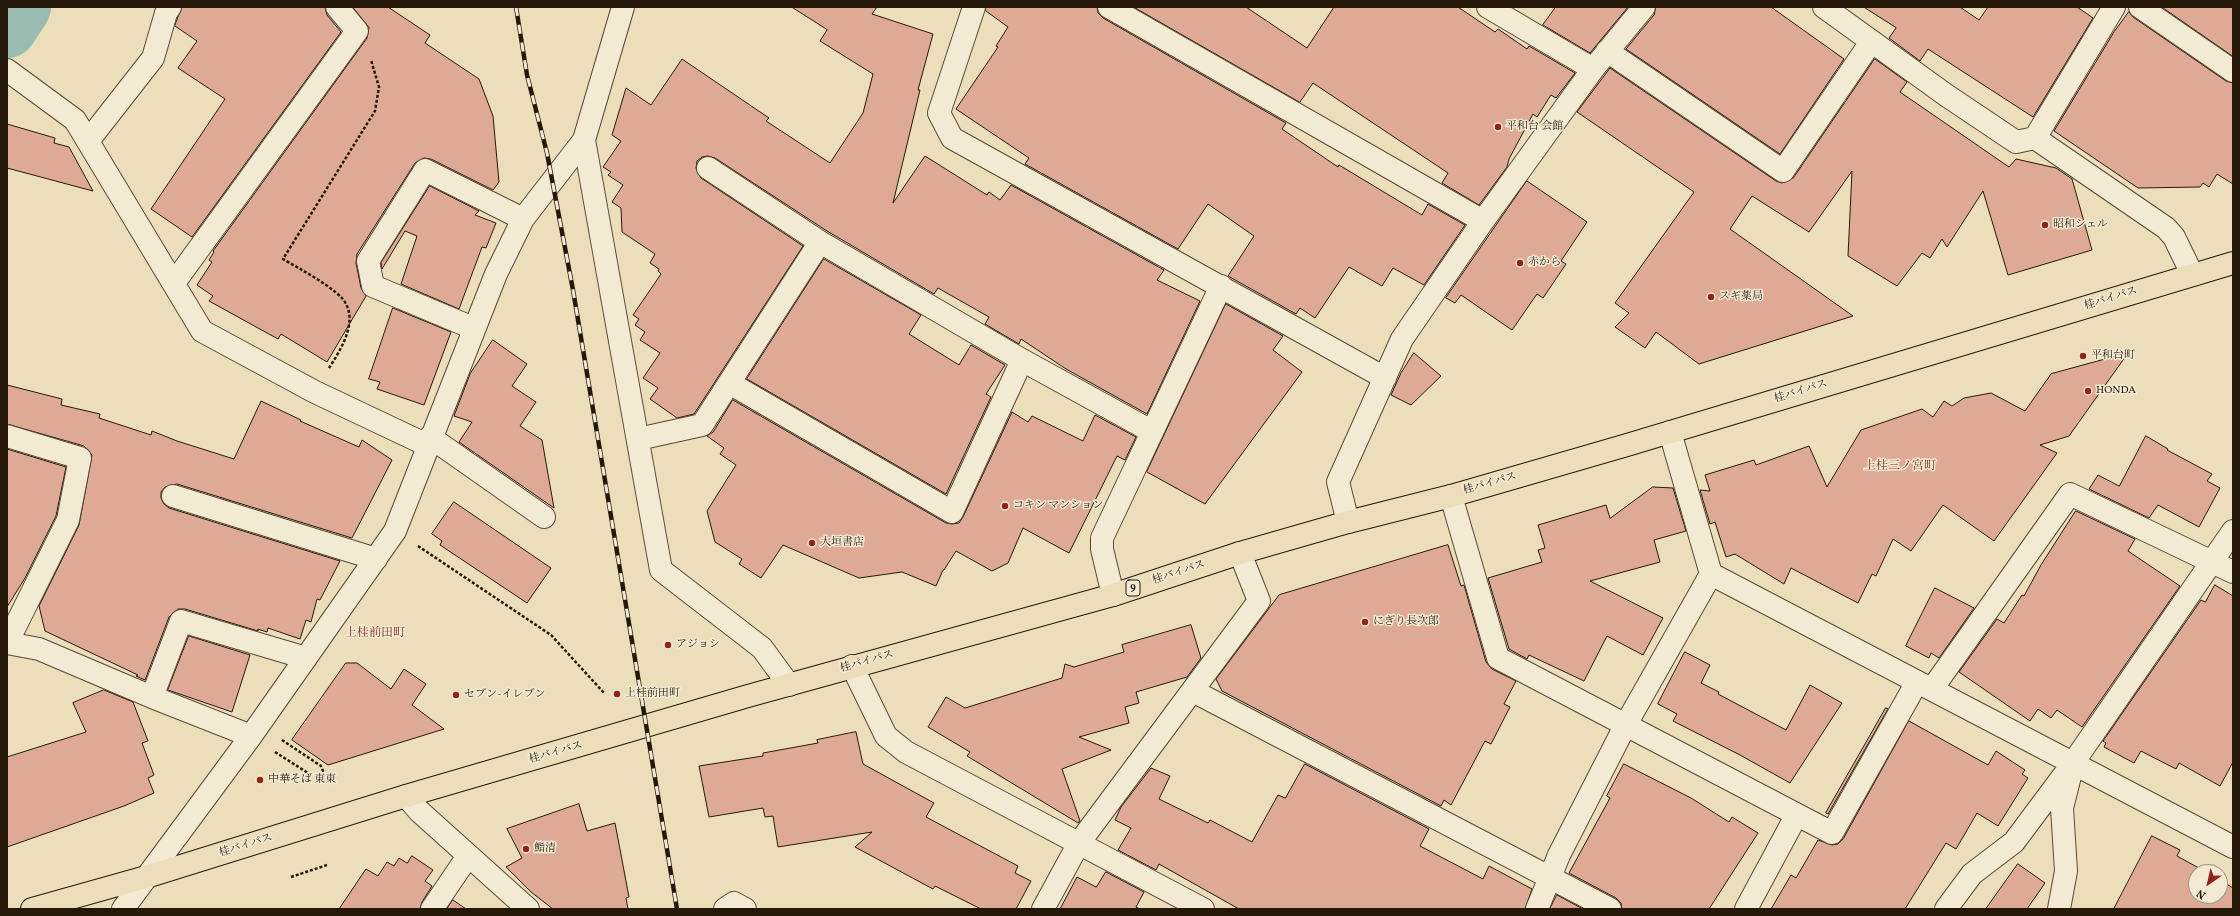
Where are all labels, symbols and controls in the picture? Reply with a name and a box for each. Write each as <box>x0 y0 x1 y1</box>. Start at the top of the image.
place label: 平和台 会館 <box>1506 120 1563 134</box>
marker: 平和台 会館 <box>1493 122 1503 132</box>
place label: 昭和シェル <box>2053 218 2108 232</box>
marker: 昭和シェル <box>2040 220 2050 230</box>
place label: 赤から <box>1528 256 1561 270</box>
marker: 赤から <box>1515 258 1525 268</box>
street label: 桂バイパス <box>2083 285 2139 313</box>
place label: スギ薬局 <box>1719 290 1763 304</box>
marker: スギ薬局 <box>1706 292 1716 302</box>
place label: 平和台町 <box>2091 349 2135 363</box>
marker: 平和台町 <box>2078 351 2088 361</box>
street label: 桂バイパス <box>1773 378 1829 406</box>
place label: HONDA <box>2096 384 2136 398</box>
marker: HONDA <box>2083 386 2093 396</box>
district label: 上桂三ノ宮町 <box>1864 460 1936 474</box>
street label: 桂バイパス <box>1462 470 1518 498</box>
place label: コキン マンション <box>1013 499 1103 513</box>
marker: コキン マンション <box>1000 501 1010 511</box>
place label: 大垣書店 <box>820 536 864 550</box>
marker: 大垣書店 <box>807 538 817 548</box>
street label: 桂バイパス <box>1151 558 1207 588</box>
road number: 9 <box>1126 580 1140 596</box>
place label: にぎり長次郎 <box>1373 615 1439 629</box>
marker: にぎり長次郎 <box>1360 617 1370 627</box>
district label: 上桂前田町 <box>345 627 405 641</box>
place label: アジョシ <box>676 638 720 652</box>
marker: アジョシ <box>663 640 673 650</box>
street label: 桂バイパス <box>839 648 895 676</box>
place label: 上桂前田町 <box>625 687 680 701</box>
place label: セブン-イレブン <box>464 688 546 702</box>
marker: 上桂前田町 <box>612 689 622 699</box>
marker: セブン-イレブン <box>451 690 461 700</box>
street label: 桂バイパス <box>528 739 584 767</box>
place label: 中華そば 東東 <box>268 773 336 787</box>
marker: 中華そば 東東 <box>255 775 265 785</box>
street label: 桂バイパス <box>218 832 274 860</box>
place label: 鮨清 <box>534 842 556 856</box>
marker: 鮨清 <box>521 844 531 854</box>
north arrow <box>2188 864 2228 904</box>
text: N <box>2194 885 2209 902</box>

